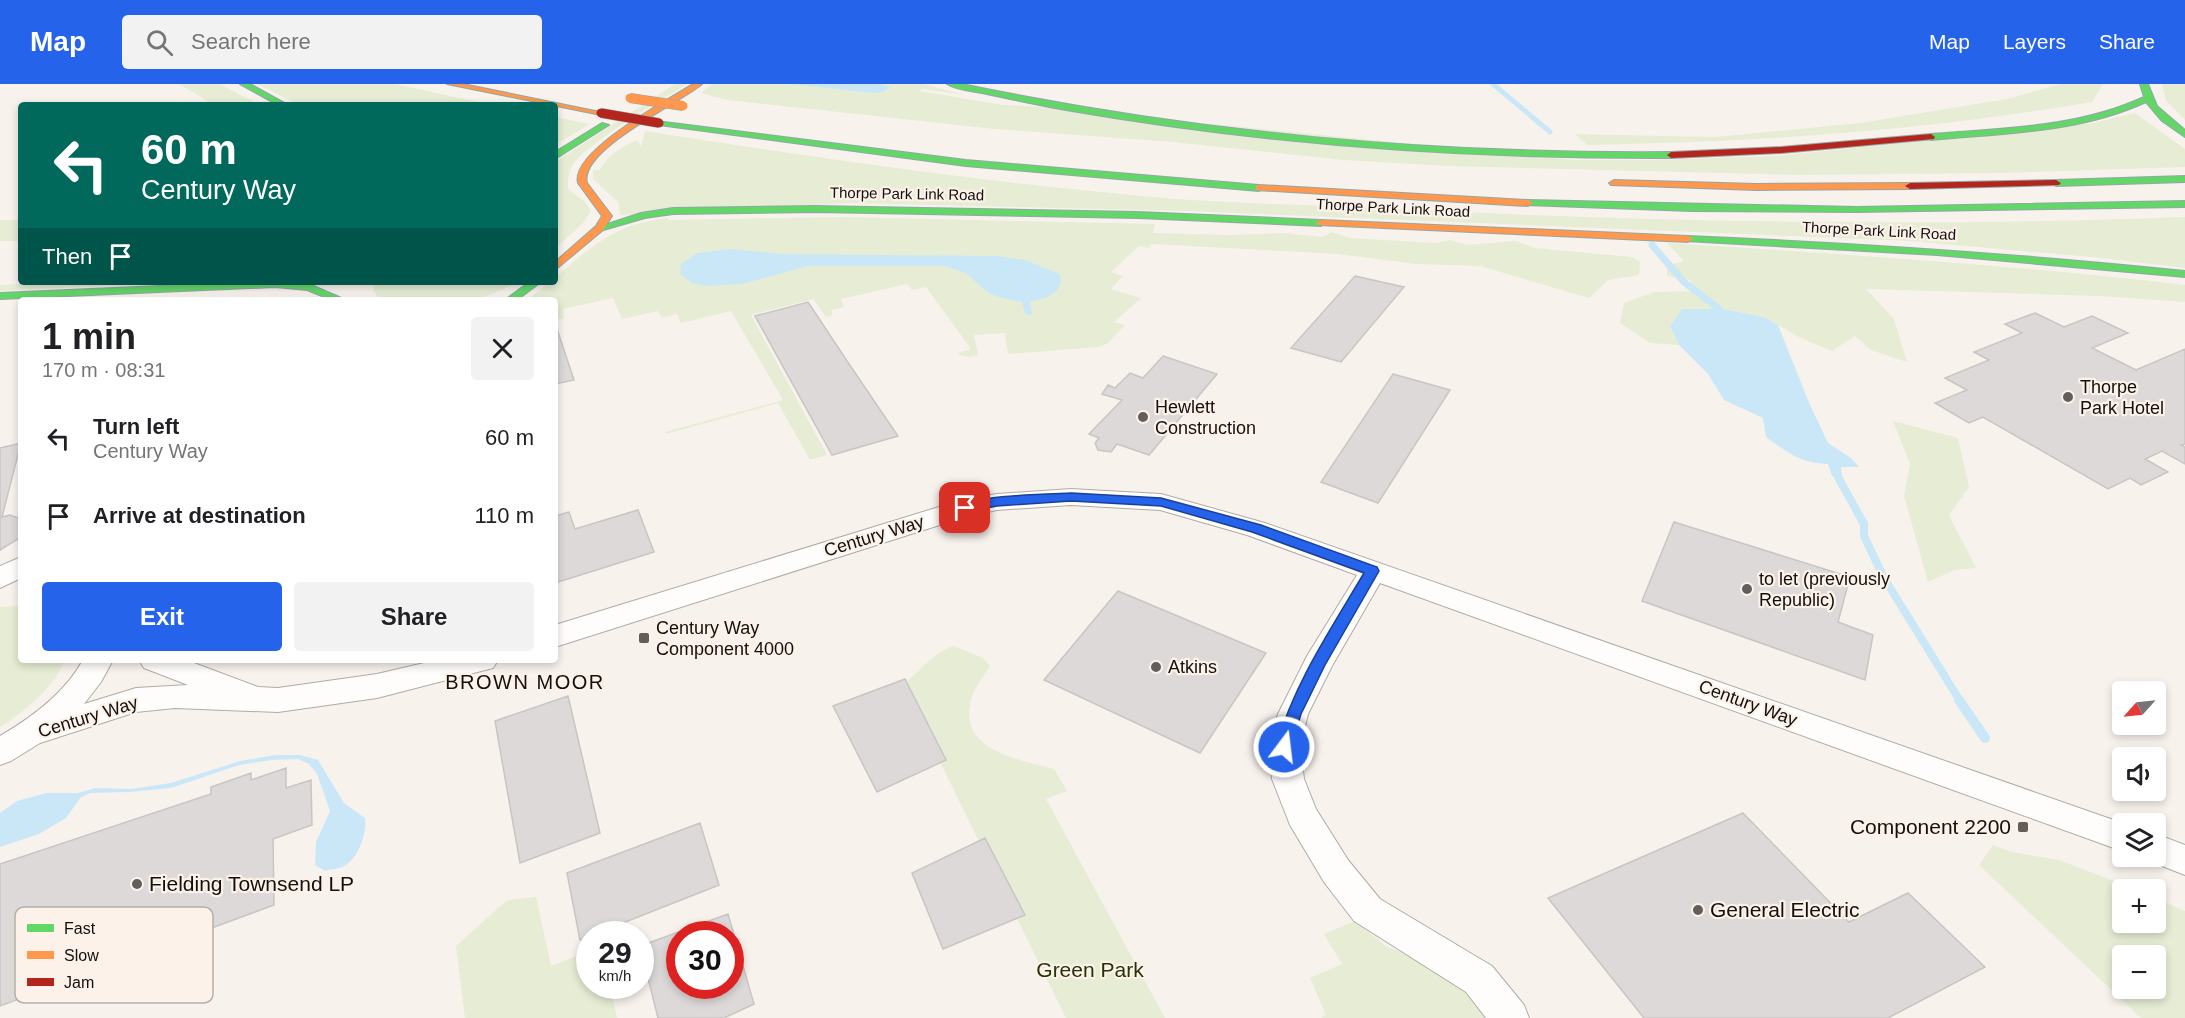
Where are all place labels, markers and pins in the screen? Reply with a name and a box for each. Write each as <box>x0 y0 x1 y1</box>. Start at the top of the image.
place label: Thorpe Park Hotel <box>2080 377 2164 418</box>
marker: Thorpe Park Hotel <box>2061 390 2075 404</box>
place label: Hewlett Construction <box>1155 397 1256 438</box>
marker: Hewlett Construction <box>1136 410 1150 424</box>
pin <box>939 482 990 533</box>
place label: to let (previously Republic) <box>1759 569 1890 610</box>
marker: to let (previously Republic) <box>1740 582 1754 596</box>
place label: Century Way Component 4000 <box>656 618 794 659</box>
marker: Century Way Component 4000 <box>637 631 651 645</box>
place label: Atkins <box>1168 657 1217 677</box>
marker: Atkins <box>1149 660 1163 674</box>
place label: Component 2200 <box>1850 815 2011 838</box>
marker: Component 2200 <box>2016 820 2030 834</box>
place label: Fielding Townsend LP <box>149 872 354 895</box>
marker: Fielding Townsend LP <box>130 877 144 891</box>
place label: General Electric <box>1710 898 1859 921</box>
marker: General Electric <box>1691 903 1705 917</box>

